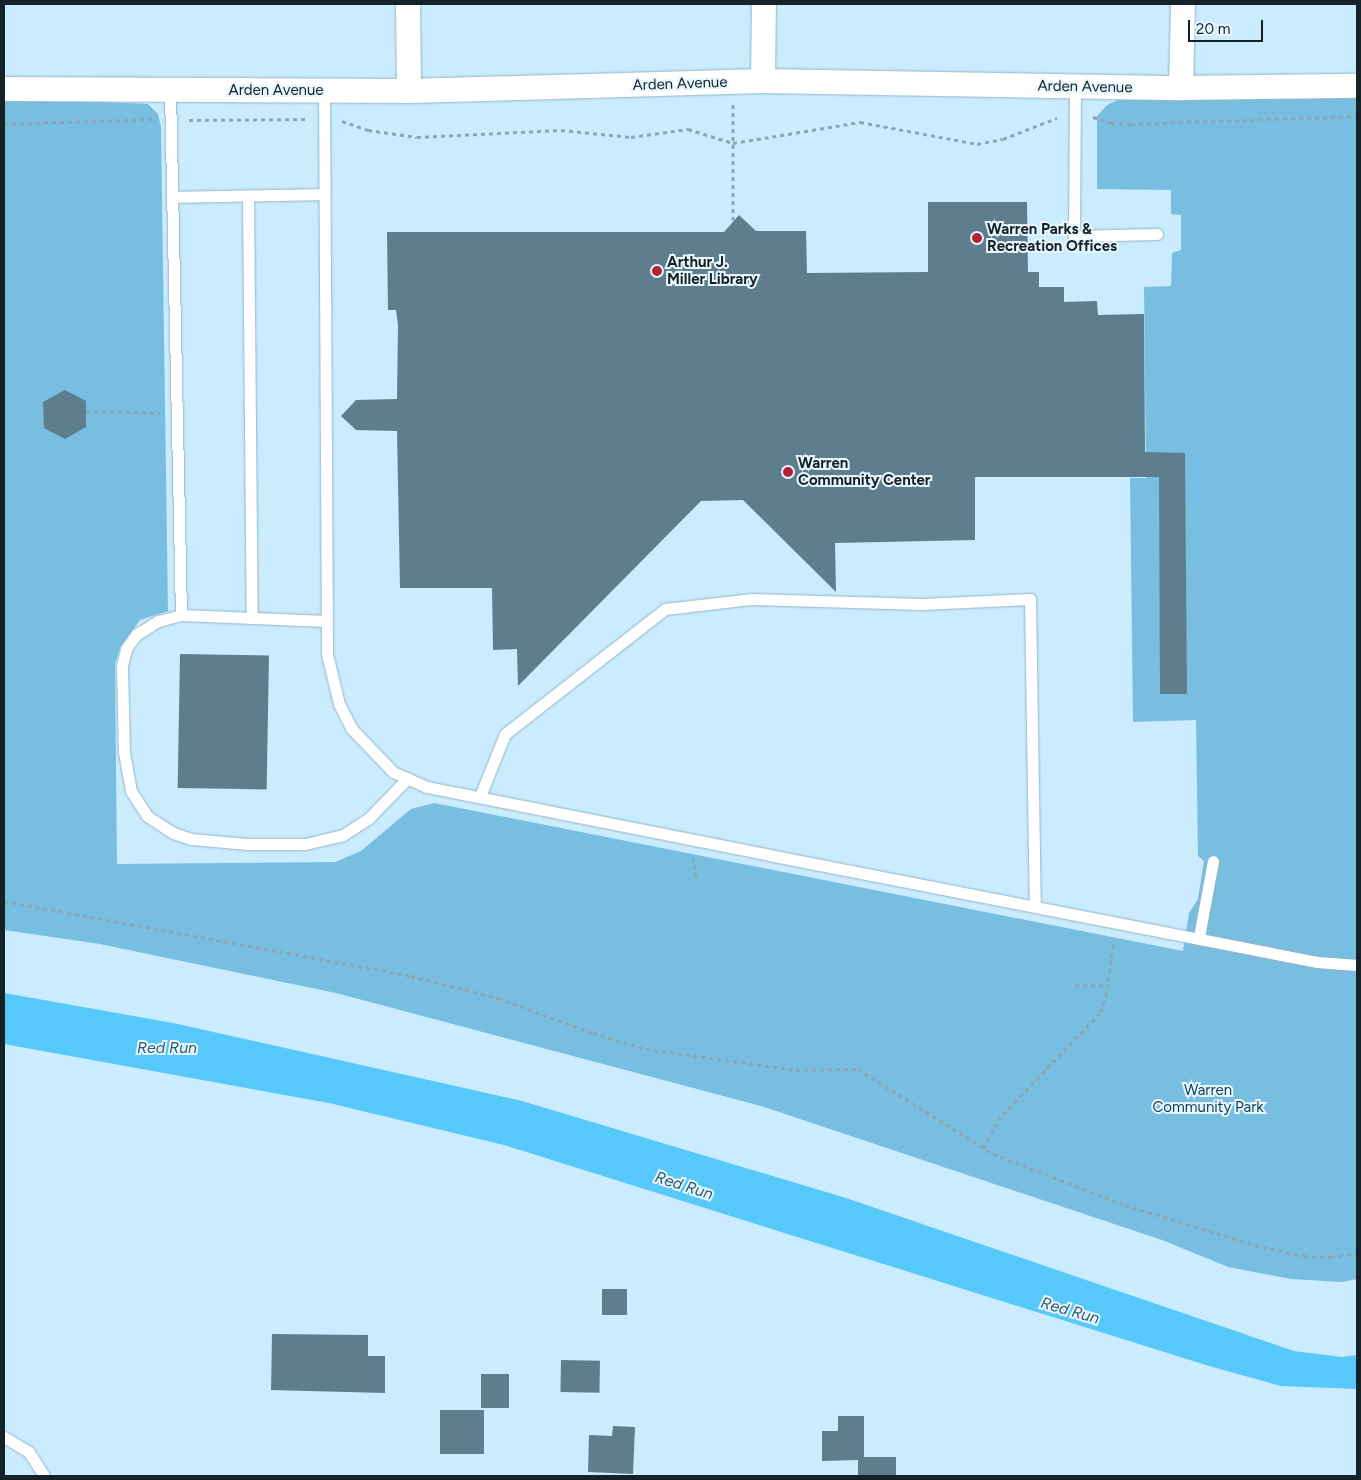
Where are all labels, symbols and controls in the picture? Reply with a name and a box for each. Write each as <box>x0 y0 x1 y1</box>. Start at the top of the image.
scale bar <box>1191 10 1266 42</box>
text: 20 m <box>1196 20 1230 38</box>
street label: Arden Avenue <box>632 73 728 95</box>
street label: Arden Avenue <box>1037 77 1133 97</box>
street label: Arden Avenue <box>228 82 324 100</box>
place label: Warren Parks & Recreation Offices <box>987 220 1117 255</box>
marker: Warren Parks & Recreation Offices <box>971 232 983 244</box>
place label: Arthur J. Miller Library <box>667 253 758 288</box>
marker: Arthur J. Miller Library <box>651 265 663 277</box>
place label: Warren Community Center <box>798 454 931 489</box>
marker: Warren Community Center <box>782 466 794 478</box>
water label: Red Run <box>137 1038 197 1058</box>
park label: Warren Community Park <box>1152 1081 1264 1116</box>
water label: Red Run <box>653 1168 715 1204</box>
water label: Red Run <box>1039 1294 1101 1328</box>

